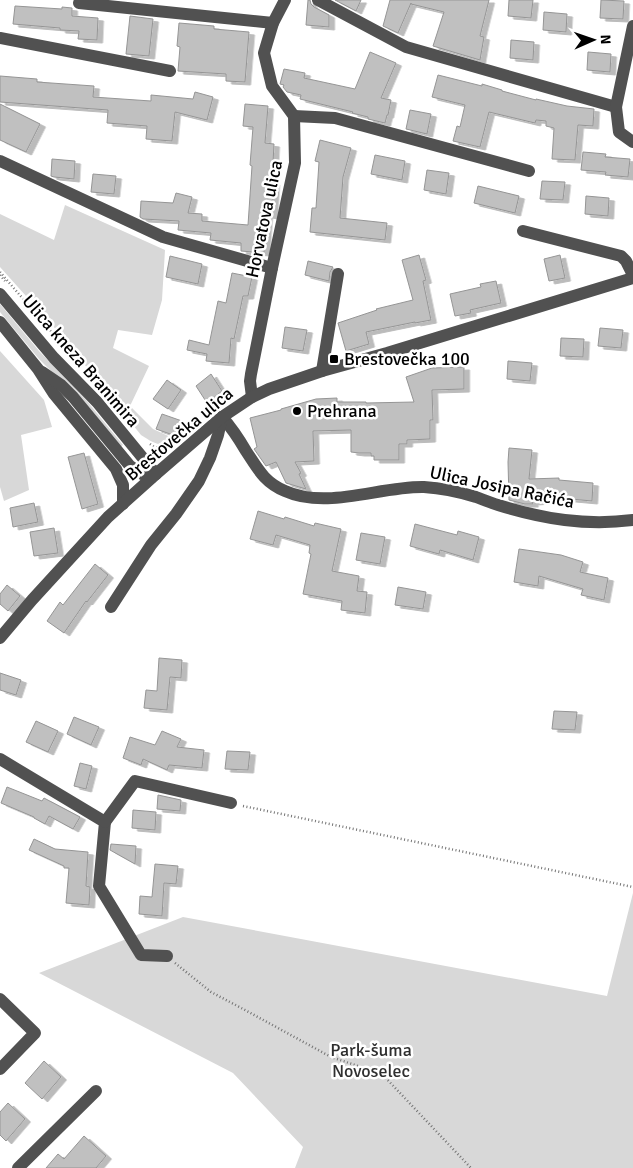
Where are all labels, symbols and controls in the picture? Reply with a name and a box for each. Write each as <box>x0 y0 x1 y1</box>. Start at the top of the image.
north arrow <box>568 15 618 65</box>
text: N <box>597 34 614 45</box>
street label: Horvatova ulica <box>241 158 287 280</box>
street label: Ulica kneza Branimira <box>17 290 145 432</box>
place label: Brestovečka 100 <box>344 348 470 370</box>
marker: Brestovečka 100 <box>328 353 340 365</box>
street label: Brestovečka ulica <box>121 382 237 486</box>
place label: Prehrana <box>307 400 377 422</box>
marker: Prehrana <box>291 405 303 417</box>
street label: Ulica Josipa Račića <box>428 461 576 513</box>
park label: Park-šuma Novoselec <box>330 1039 412 1082</box>

